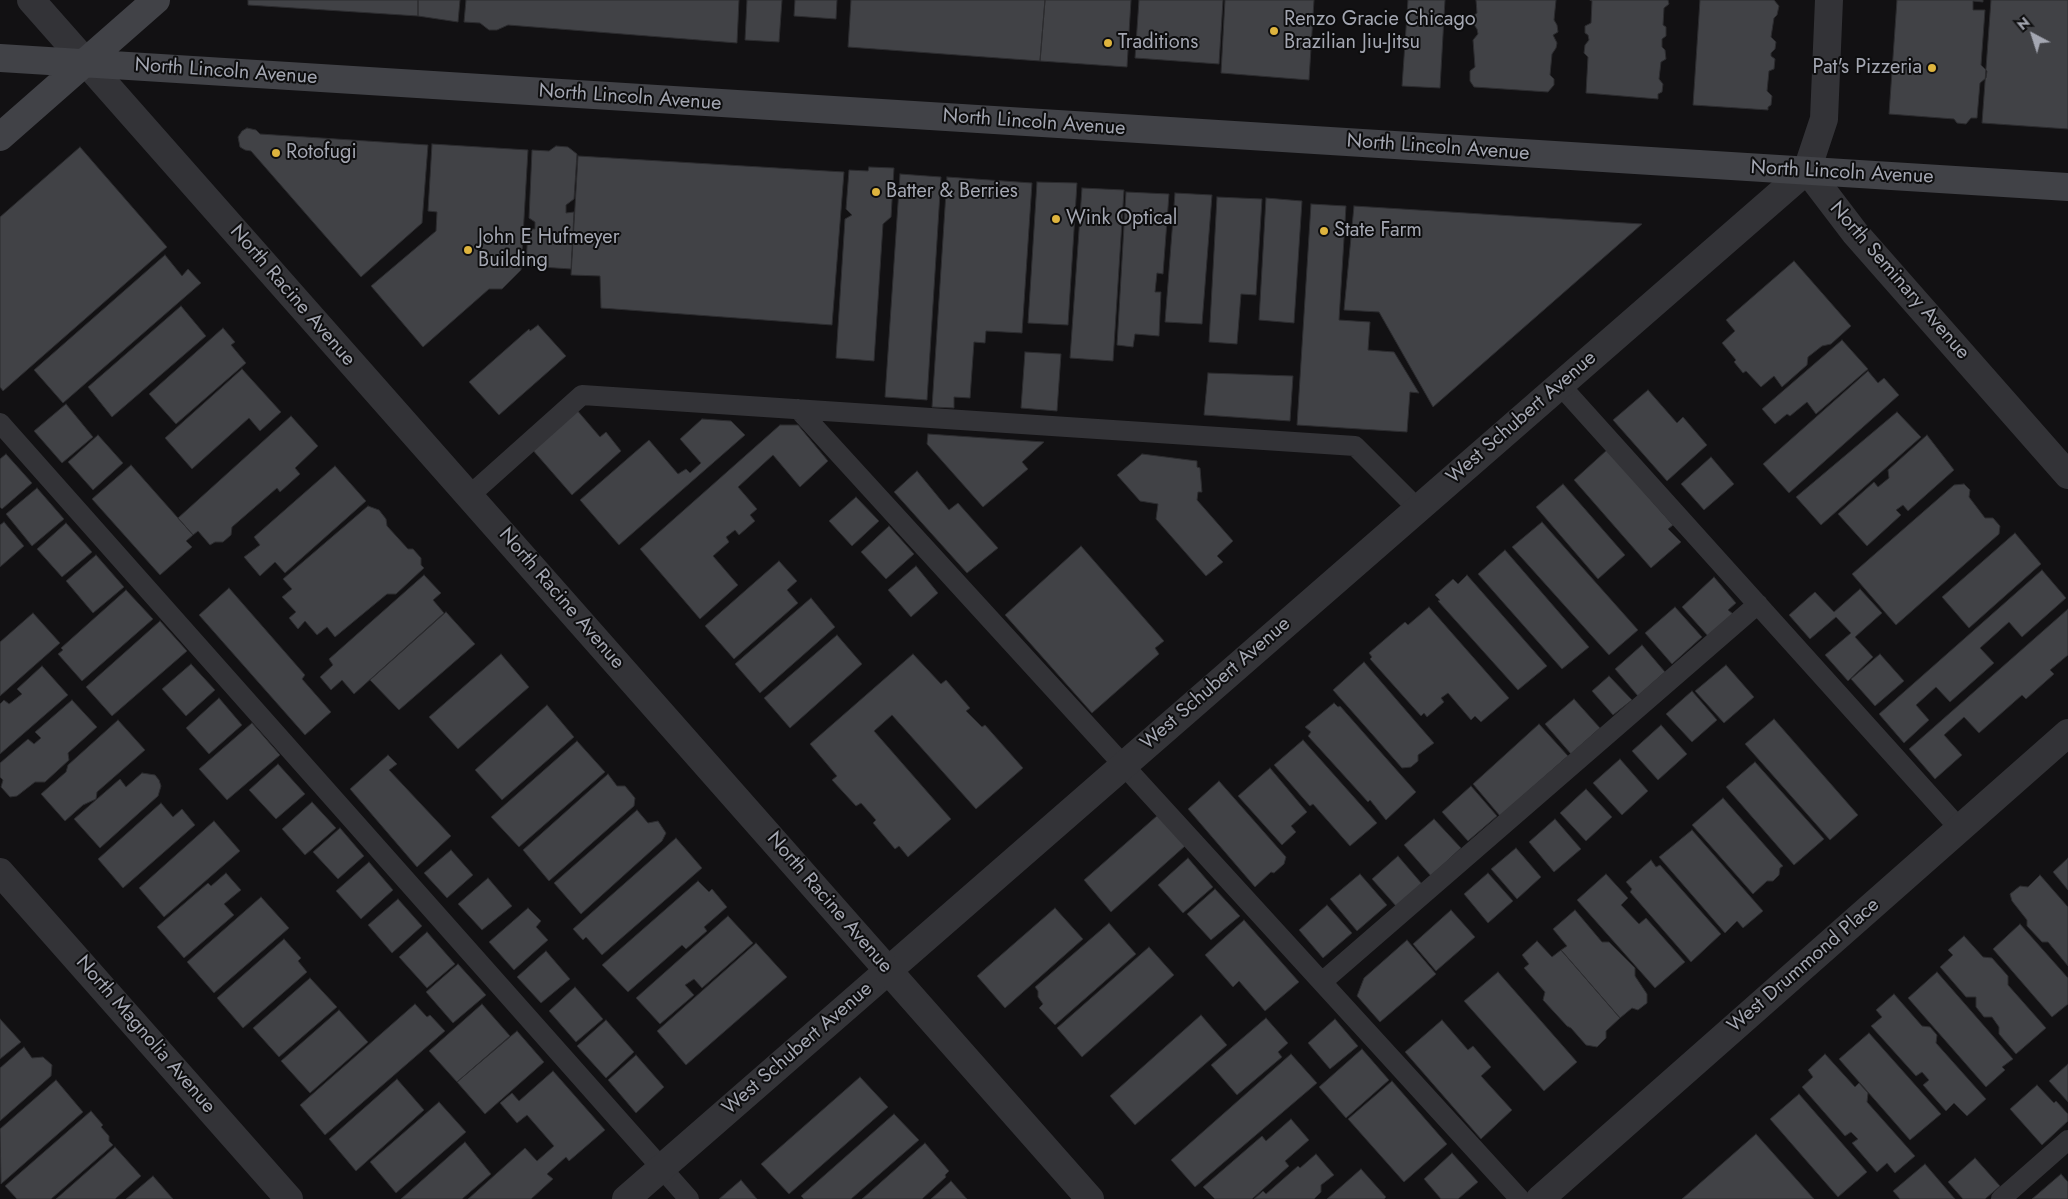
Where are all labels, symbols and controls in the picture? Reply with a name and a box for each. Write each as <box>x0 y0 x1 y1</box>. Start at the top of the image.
place label: Renzo Gracie Chicago Brazilian Jiu-Jitsu <box>1284 8 1476 55</box>
north arrow <box>2008 10 2058 60</box>
text: N <box>2013 12 2034 35</box>
marker: Renzo Gracie Chicago Brazilian Jiu-Jitsu <box>1268 25 1280 37</box>
place label: Traditions <box>1118 31 1198 55</box>
marker: Traditions <box>1102 37 1114 49</box>
street label: North Lincoln Avenue <box>134 54 318 90</box>
place label: Pat's Pizzeria <box>1813 56 1922 80</box>
marker: Pat's Pizzeria <box>1926 62 1938 74</box>
street label: North Lincoln Avenue <box>538 80 722 116</box>
street label: North Lincoln Avenue <box>942 105 1126 141</box>
street label: North Lincoln Avenue <box>1346 130 1530 166</box>
place label: Rotofugi <box>286 141 357 165</box>
marker: Rotofugi <box>270 147 282 159</box>
street label: North Lincoln Avenue <box>1750 156 1934 190</box>
place label: Batter & Berries <box>886 180 1018 204</box>
marker: Batter & Berries <box>870 186 882 198</box>
street label: North Seminary Avenue <box>1824 197 1974 365</box>
place label: Wink Optical <box>1066 207 1177 231</box>
marker: Wink Optical <box>1050 213 1062 225</box>
place label: State Farm <box>1334 219 1422 243</box>
street label: North Racine Avenue <box>224 220 360 372</box>
marker: State Farm <box>1318 225 1330 237</box>
place label: John E Hufmeyer Building <box>478 226 619 273</box>
marker: John E Hufmeyer Building <box>462 244 474 256</box>
street label: West Schubert Avenue <box>1442 346 1602 490</box>
street label: North Racine Avenue <box>493 523 629 675</box>
street label: West Schubert Avenue <box>1136 612 1296 756</box>
street label: North Racine Avenue <box>761 827 897 979</box>
street label: West Drummond Place <box>1723 894 1885 1038</box>
street label: North Magnolia Avenue <box>70 951 220 1119</box>
street label: West Schubert Avenue <box>718 977 878 1121</box>

